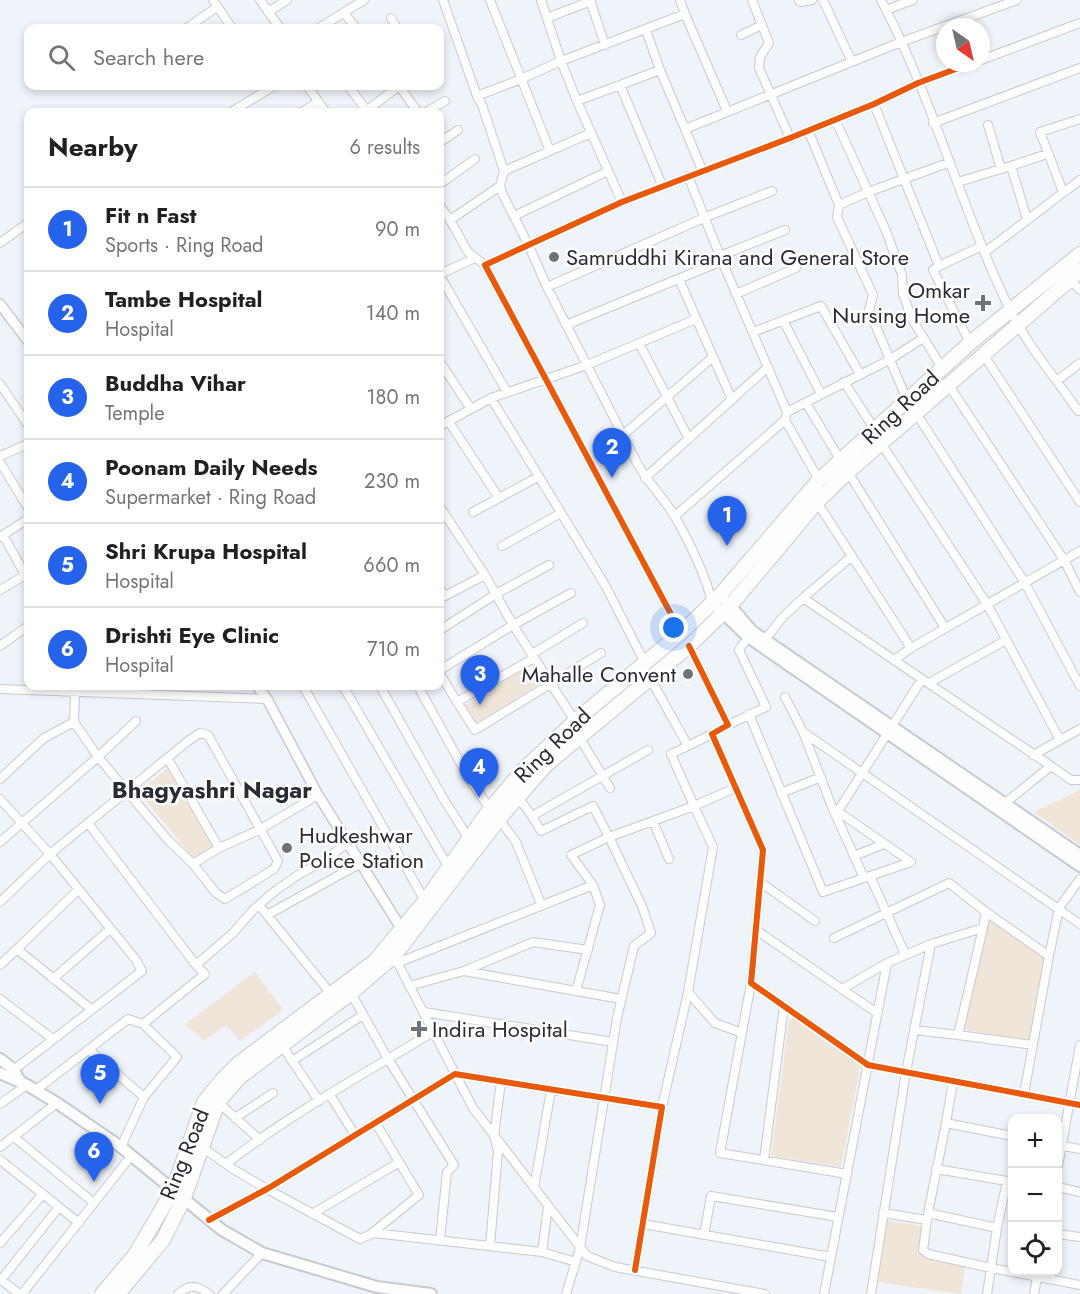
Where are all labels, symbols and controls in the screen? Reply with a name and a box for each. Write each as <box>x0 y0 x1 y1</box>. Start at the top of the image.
north arrow <box>936 18 990 72</box>
search box <box>24 24 444 90</box>
icon: search <box>45 41 78 74</box>
text: Search here <box>93 41 204 73</box>
text: Nearby <box>48 128 137 166</box>
text: 6 results <box>350 133 420 162</box>
text: Fit n Fast <box>105 199 196 231</box>
text: 1 <box>62 215 73 244</box>
text: 90 m <box>375 215 420 244</box>
text: Sports · Ring Road <box>105 231 263 260</box>
place label: Samruddhi Kirana and General Store <box>566 241 909 273</box>
marker: Samruddhi Kirana and General Store <box>547 250 561 264</box>
place label: Omkar Nursing Home <box>832 274 970 331</box>
text: Tambe Hospital <box>105 283 263 315</box>
marker: Omkar Nursing Home <box>974 294 992 312</box>
text: 2 <box>61 299 74 328</box>
text: 140 m <box>366 299 420 328</box>
text: Hospital <box>105 315 174 344</box>
street label: Ring Road <box>854 362 946 452</box>
text: Buddha Vihar <box>105 367 246 399</box>
text: 3 <box>61 383 74 412</box>
text: 180 m <box>366 383 420 412</box>
text: Temple <box>105 399 165 428</box>
pin: 2 <box>592 428 632 478</box>
text: Poonam Daily Needs <box>105 451 318 483</box>
text: 4 <box>61 467 74 496</box>
text: 230 m <box>364 467 420 496</box>
text: Supermarket · Ring Road <box>105 483 316 512</box>
pin: 1 <box>708 496 746 546</box>
text: Shri Krupa Hospital <box>105 535 307 567</box>
text: 5 <box>61 551 74 580</box>
text: 660 m <box>363 551 420 580</box>
text: Hospital <box>105 567 174 596</box>
your location <box>659 613 688 642</box>
text: Drishti Eye Clinic <box>105 619 279 651</box>
text: 6 <box>61 635 74 664</box>
text: 710 m <box>367 635 420 664</box>
text: Hospital <box>105 651 174 680</box>
pin: 3 <box>460 656 500 705</box>
place label: Mahalle Convent <box>521 658 677 690</box>
marker: Mahalle Convent <box>681 667 695 681</box>
street label: Ring Road <box>506 700 598 790</box>
pin: 4 <box>460 748 498 798</box>
district label: Bhagyashri Nagar <box>112 772 312 807</box>
place label: Hudkeshwar Police Station <box>299 819 424 876</box>
marker: Hudkeshwar Police Station <box>280 841 294 855</box>
place label: Indira Hospital <box>432 1013 568 1045</box>
marker: Indira Hospital <box>410 1020 428 1038</box>
pin: 5 <box>80 1054 120 1104</box>
street label: Ring Road <box>151 1103 217 1205</box>
map controls <box>1008 1114 1062 1276</box>
button: + <box>1008 1114 1062 1168</box>
pin: 6 <box>74 1132 113 1182</box>
button: − <box>1008 1168 1062 1222</box>
button: locate <box>1008 1222 1062 1276</box>

